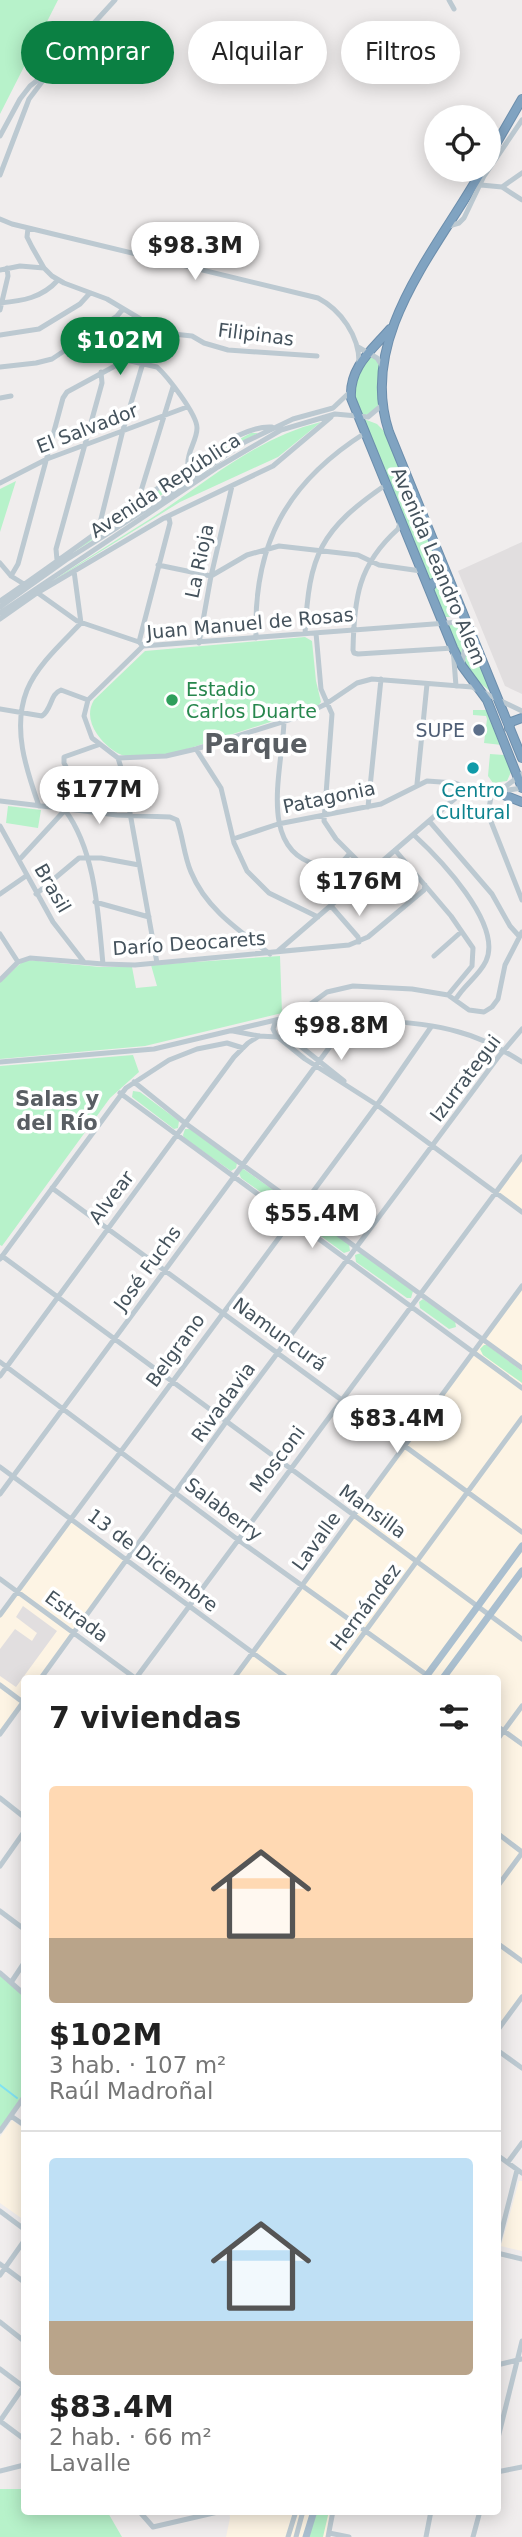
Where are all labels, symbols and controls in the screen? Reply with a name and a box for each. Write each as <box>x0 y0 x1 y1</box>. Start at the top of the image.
chip: Comprar <box>21 21 174 84</box>
chip: Alquilar <box>188 21 327 84</box>
chip: Filtros <box>341 21 460 84</box>
map controls <box>424 105 501 182</box>
button: locate <box>424 105 501 182</box>
pin: $98.3M <box>138 222 252 282</box>
text: $98.3M <box>147 232 243 258</box>
pin: $102M <box>71 318 169 377</box>
street label: Filipinas <box>217 318 295 350</box>
text: $102M <box>77 327 163 353</box>
street label: El Salvador <box>33 399 141 457</box>
street label: Avenida República <box>86 428 244 542</box>
street label: Avenida Leandro Alem <box>387 464 491 668</box>
street label: La Rioja <box>180 522 218 600</box>
street label: Juan Manuel de Rosas <box>145 603 354 643</box>
place label: Estadio Carlos Duarte <box>186 678 317 722</box>
marker: Estadio Carlos Duarte <box>164 692 180 708</box>
place label: SUPE <box>416 719 465 741</box>
marker: SUPE <box>471 722 487 738</box>
district label: Parque <box>204 729 308 759</box>
marker: Centro Cultural <box>465 760 481 776</box>
pin: $177M <box>50 766 148 826</box>
text: $177M <box>56 776 142 802</box>
street label: Patagonia <box>281 776 377 818</box>
place label: Centro Cultural <box>436 779 510 823</box>
pin: $176M <box>310 858 408 918</box>
street label: Brasil <box>30 860 76 916</box>
text: $176M <box>316 868 402 894</box>
street label: Darío Deocarets <box>112 927 266 959</box>
pin: $98.8M <box>284 1002 398 1062</box>
text: $98.8M <box>293 1012 389 1038</box>
street label: Izurrategui <box>425 1030 505 1126</box>
district label: Salas y del Río <box>15 1087 99 1135</box>
street label: Alvear <box>84 1166 138 1228</box>
pin: $55.4M <box>255 1190 369 1250</box>
text: $55.4M <box>264 1200 360 1226</box>
street label: José Fuchs <box>108 1221 185 1315</box>
street label: Namuncurá <box>229 1293 331 1375</box>
street label: Belgrano <box>141 1309 209 1391</box>
street label: Rivadavia <box>187 1358 259 1446</box>
pin: $83.4M <box>340 1396 454 1455</box>
text: $83.4M <box>349 1405 445 1431</box>
street label: Mosconi <box>245 1422 309 1496</box>
street label: Salaberry <box>181 1473 267 1545</box>
street label: Mansilla <box>335 1479 411 1543</box>
street label: 13 de Diciembre <box>84 1504 222 1616</box>
street label: Lavalle <box>287 1507 345 1575</box>
street label: Hernández <box>325 1559 405 1655</box>
street label: Estrada <box>41 1586 113 1646</box>
icon: filters <box>435 1698 473 1736</box>
text: 7 viviendas <box>49 1700 241 1735</box>
icon: home <box>198 1831 324 1957</box>
text: $102M <box>49 2017 162 2052</box>
text: 3 hab. · 107 m² <box>49 2052 226 2078</box>
text: Raúl Madroñal <box>49 2078 213 2104</box>
icon: home <box>198 2203 324 2329</box>
text: $83.4M <box>49 2389 174 2424</box>
text: 2 hab. · 66 m² <box>49 2424 212 2450</box>
text: Lavalle <box>49 2450 131 2476</box>

